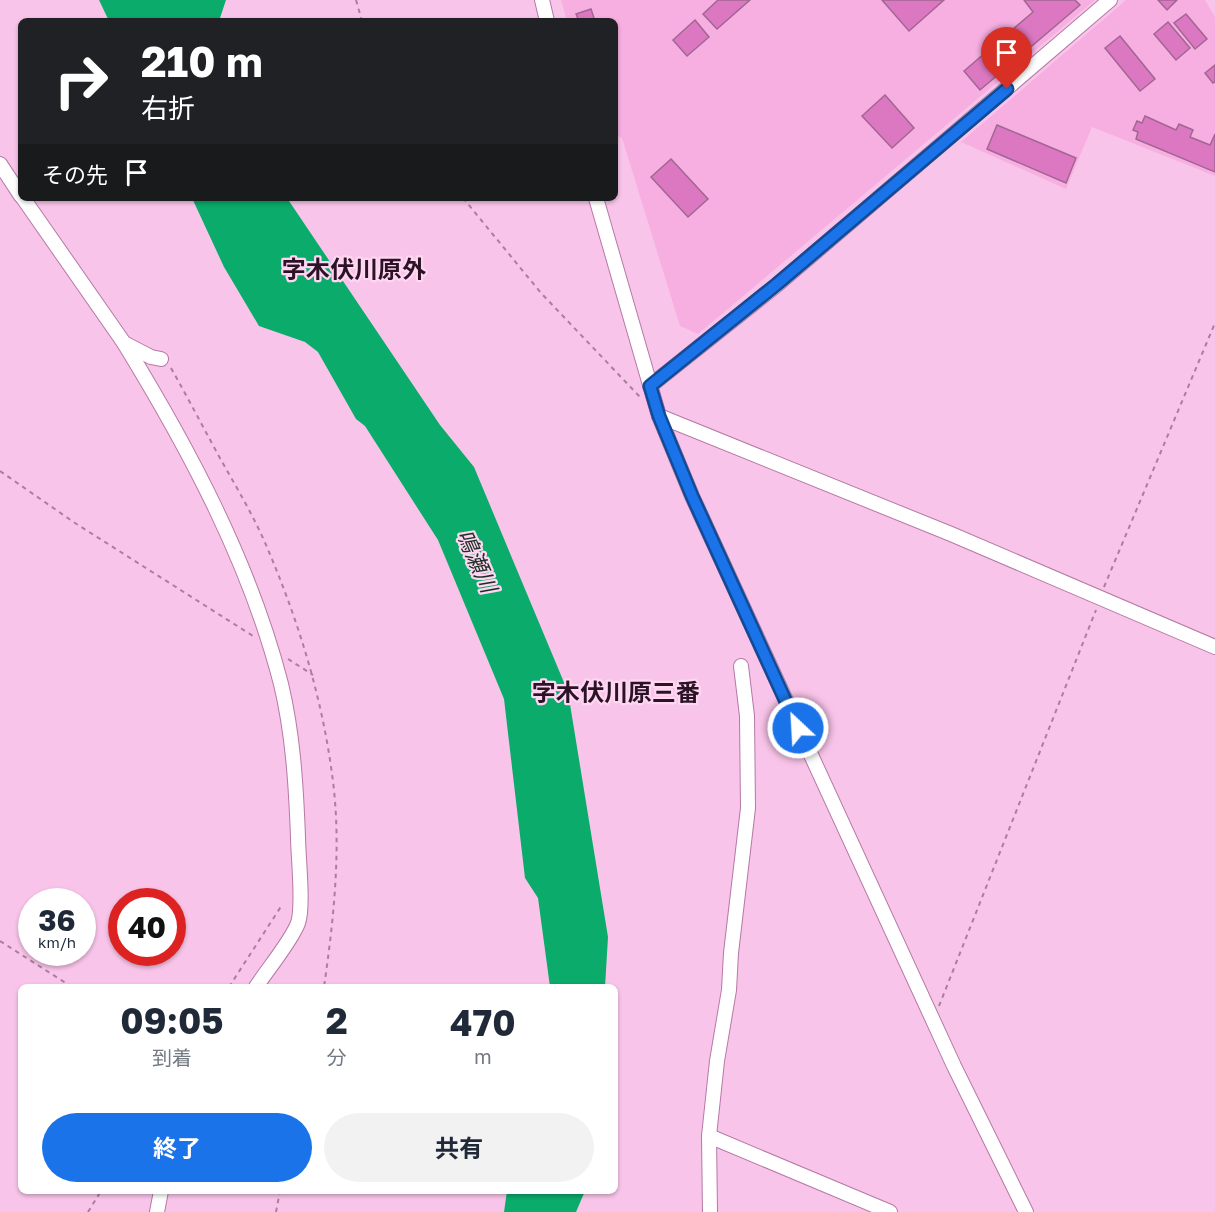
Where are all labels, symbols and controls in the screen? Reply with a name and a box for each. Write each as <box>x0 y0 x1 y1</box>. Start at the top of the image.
pin <box>981 27 1032 89</box>
text: 210 m <box>141 36 263 86</box>
icon: arrive <box>990 36 1023 69</box>
icon: right <box>42 42 120 120</box>
text: 右折 <box>141 92 195 124</box>
icon: arrive <box>120 156 153 189</box>
text: その先 <box>42 161 108 188</box>
district label: 字木伏川原外 <box>282 254 426 283</box>
water label: 鳴瀬川 <box>452 525 504 598</box>
district label: 字木伏川原三番 <box>532 677 700 706</box>
position arrow <box>766 696 830 760</box>
speed limit sign: 40 <box>108 888 186 966</box>
text: 36 <box>38 902 76 938</box>
text: km/h <box>38 933 76 951</box>
text: 09:05 <box>120 999 223 1042</box>
text: 2 <box>326 999 348 1042</box>
text: 470 <box>450 1001 516 1044</box>
text: m <box>474 1044 492 1068</box>
text: 到着 <box>152 1045 192 1069</box>
text: 分 <box>327 1045 347 1069</box>
button: 終了 <box>42 1113 312 1182</box>
button: 共有 <box>324 1113 594 1182</box>

